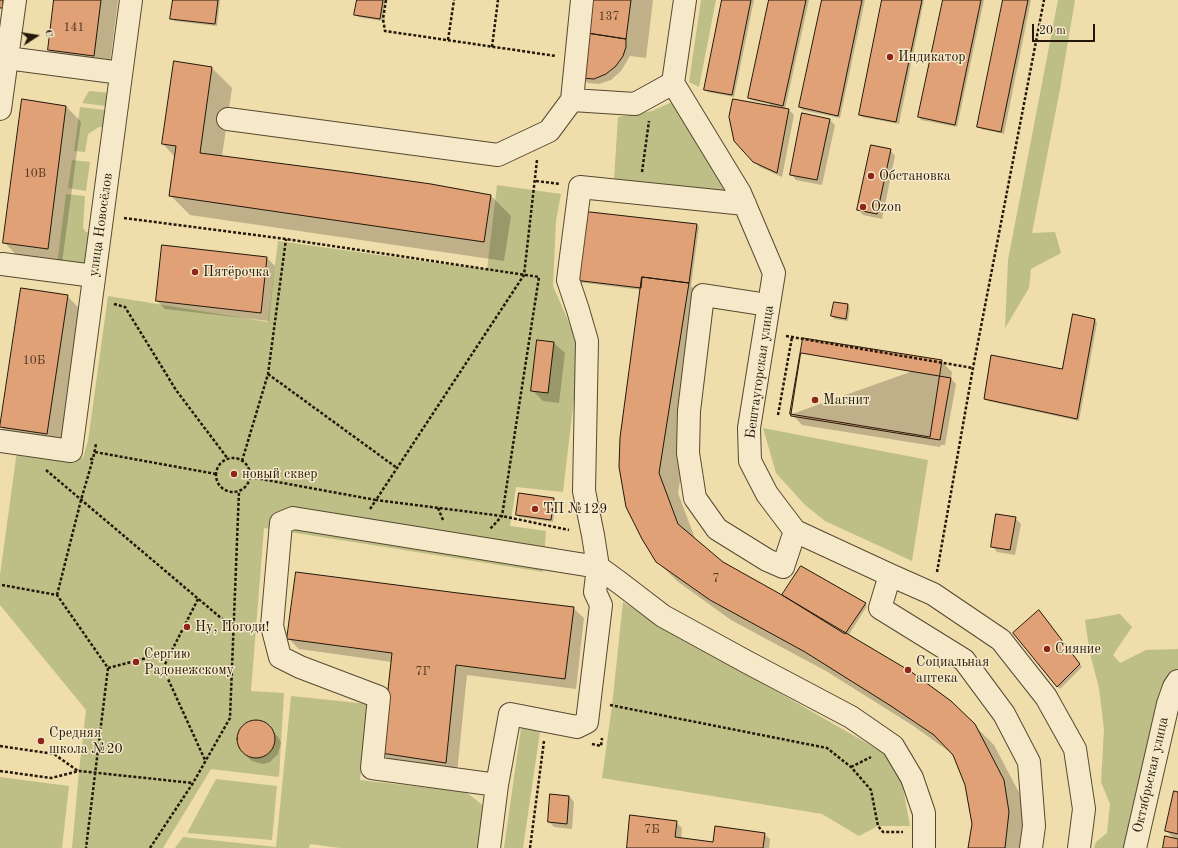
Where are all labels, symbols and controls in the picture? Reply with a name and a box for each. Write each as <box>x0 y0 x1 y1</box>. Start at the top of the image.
house number: 137 <box>599 10 619 24</box>
north arrow <box>16 16 56 56</box>
scale bar <box>1034 16 1097 42</box>
house number: 141 <box>64 21 84 35</box>
text: 20 m <box>1039 25 1066 37</box>
text: С <box>42 29 54 38</box>
place label: Индикатор <box>898 49 966 65</box>
marker: Индикатор <box>885 52 895 62</box>
house number: 10В <box>24 167 46 181</box>
place label: Обстановка <box>879 168 951 184</box>
marker: Обстановка <box>866 171 876 181</box>
street label: улица Новосёлов <box>85 172 117 278</box>
place label: Ozon <box>871 199 901 215</box>
marker: Ozon <box>858 202 868 212</box>
place label: Пятёрочка <box>203 264 269 280</box>
marker: Пятёрочка <box>190 267 200 277</box>
street label: Бештаугорская улица <box>742 304 778 440</box>
house number: 10Б <box>23 354 45 368</box>
place label: Магнит <box>823 392 870 408</box>
marker: Магнит <box>810 395 820 405</box>
place label: новый сквер <box>242 466 318 482</box>
marker: новый сквер <box>229 469 239 479</box>
place label: ТП №129 <box>543 501 607 517</box>
marker: ТП №129 <box>530 504 540 514</box>
house number: 7 <box>713 572 719 586</box>
place label: Ну, Погоди! <box>195 619 270 635</box>
marker: Ну, Погоди! <box>182 622 192 632</box>
place label: Сияние <box>1055 641 1101 657</box>
marker: Сияние <box>1042 644 1052 654</box>
place label: Сергию Радонежскому <box>144 646 234 678</box>
place label: Социальная аптека <box>916 654 989 686</box>
marker: Сергию Радонежскому <box>131 657 141 667</box>
house number: 7Г <box>416 665 430 679</box>
marker: Социальная аптека <box>903 665 913 675</box>
street label: Октябрьская улица <box>1129 715 1173 835</box>
place label: Средняя школа №20 <box>49 725 123 758</box>
marker: Средняя школа №20 <box>36 736 46 746</box>
house number: 7Б <box>644 823 660 837</box>

